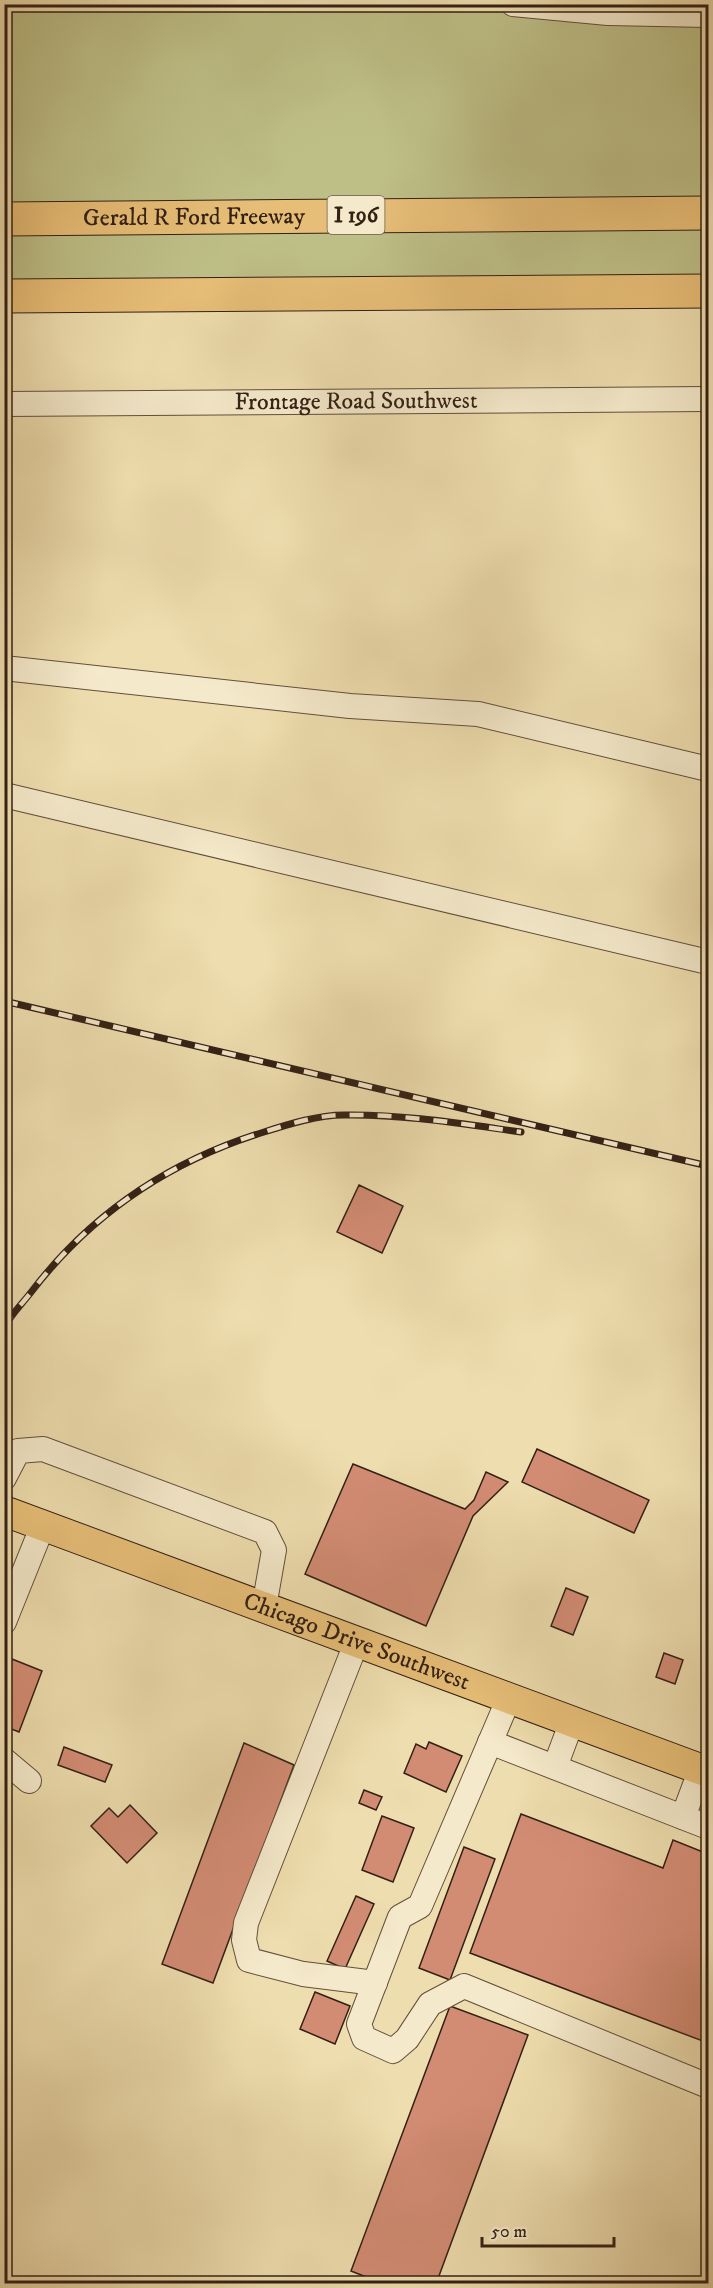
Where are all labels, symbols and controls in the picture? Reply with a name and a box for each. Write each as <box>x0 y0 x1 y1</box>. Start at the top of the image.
road number: I 196 <box>328 196 385 234</box>
street label: Gerald R Ford Freeway <box>83 201 306 233</box>
street label: Frontage Road Southwest <box>234 386 478 417</box>
street label: Chicago Drive Southwest <box>239 1586 474 1697</box>
scale bar <box>482 2210 614 2248</box>
text: 50 m <box>491 2221 527 2243</box>

